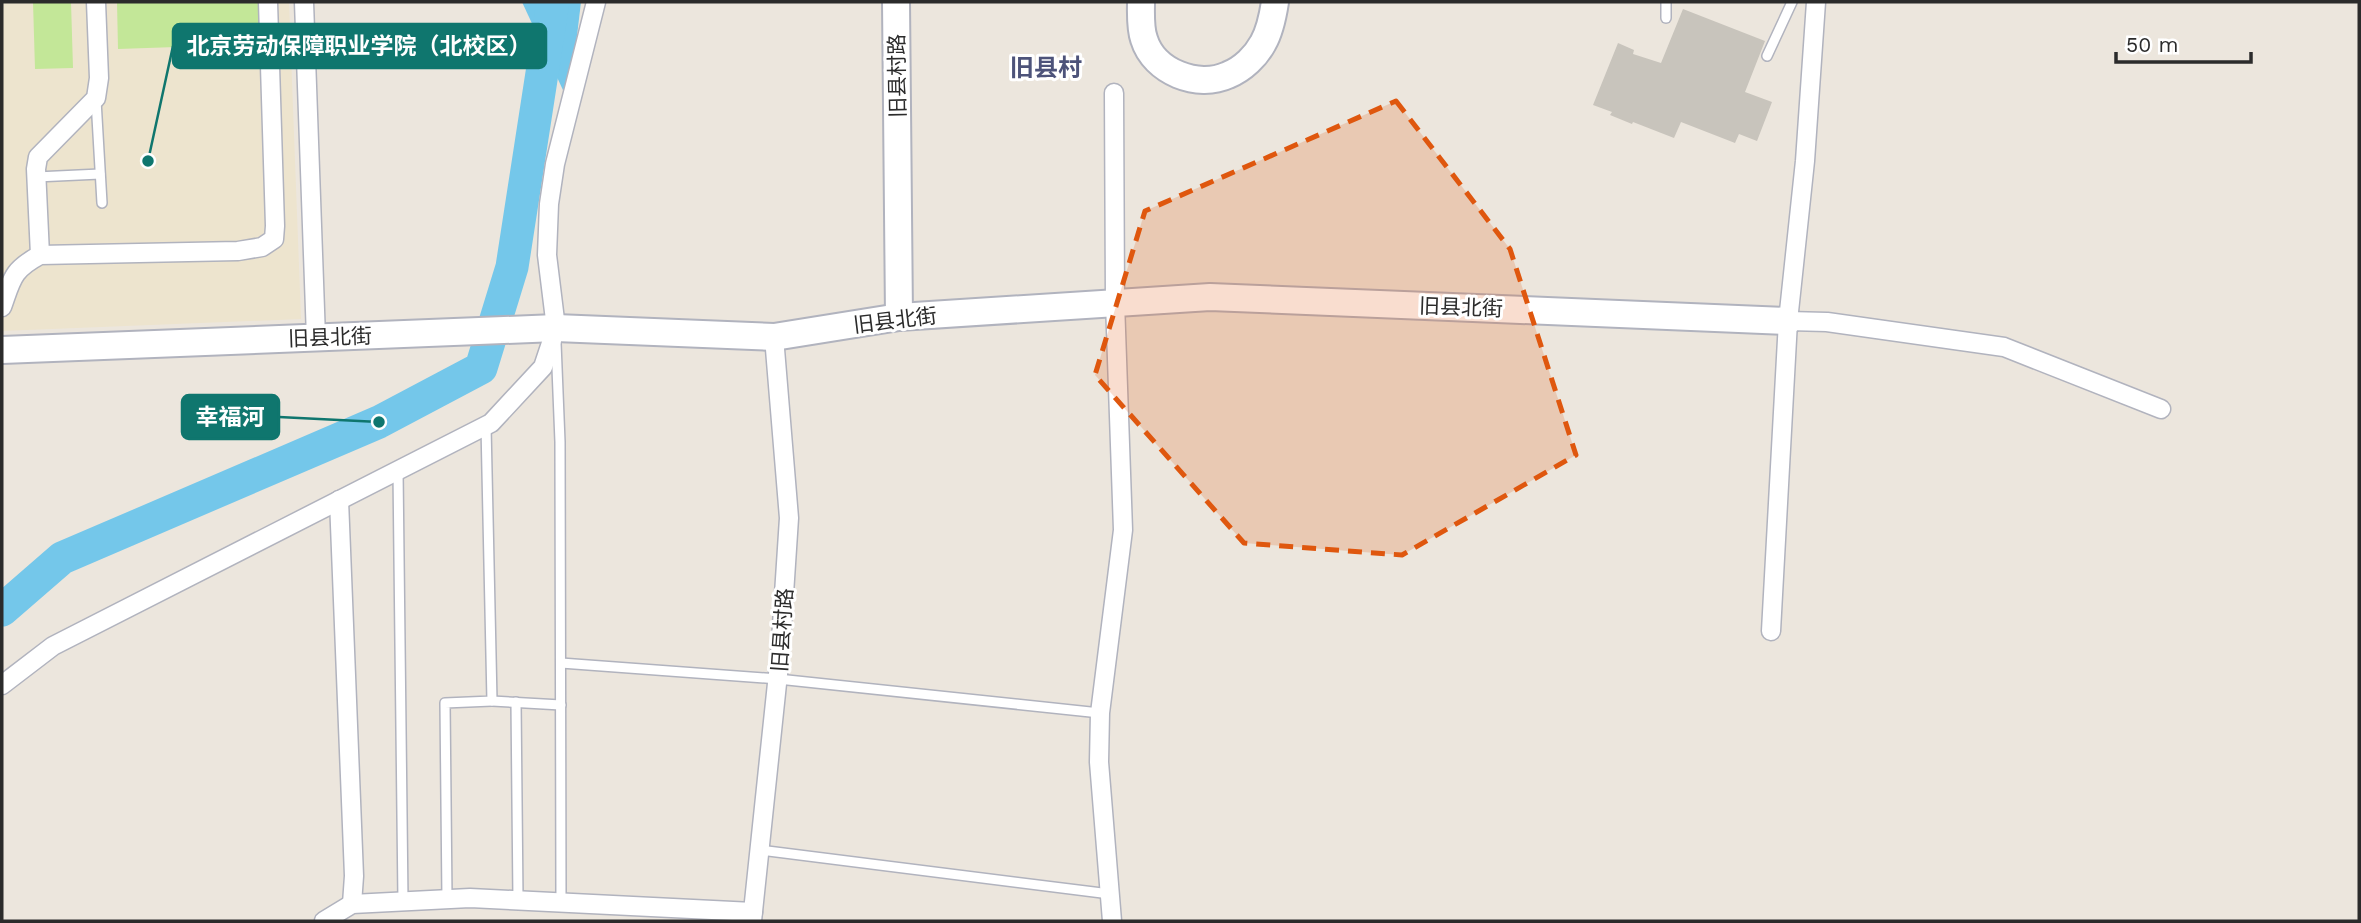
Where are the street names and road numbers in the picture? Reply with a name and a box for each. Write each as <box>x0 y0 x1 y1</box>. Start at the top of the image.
street label: 旧县村路 <box>884 34 910 118</box>
street label: 旧县北街 <box>1419 293 1503 321</box>
street label: 旧县北街 <box>852 302 938 338</box>
street label: 旧县北街 <box>288 323 372 351</box>
street label: 旧县村路 <box>767 587 797 673</box>

